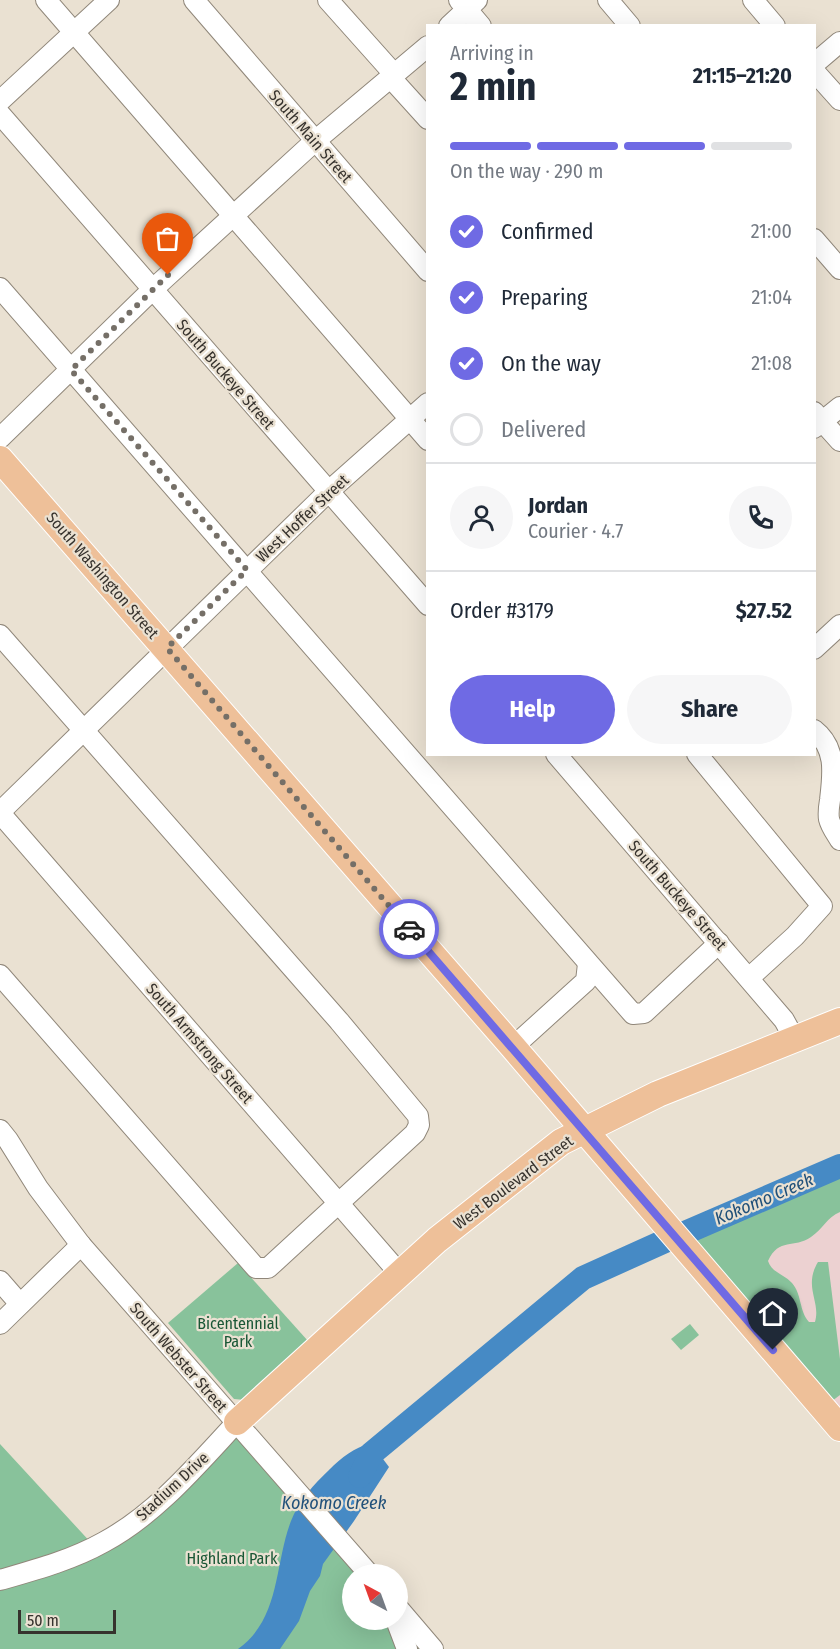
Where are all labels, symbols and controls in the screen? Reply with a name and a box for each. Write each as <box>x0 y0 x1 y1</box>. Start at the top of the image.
text: Arriving in <box>450 41 534 65</box>
text: 21:15–21:20 <box>693 62 792 89</box>
text: 2 min <box>450 64 536 110</box>
street label: South Main Street <box>265 86 357 187</box>
text: On the way · 290 m <box>450 159 603 183</box>
pin <box>142 213 193 275</box>
icon: check <box>450 215 483 248</box>
text: Confirmed <box>501 218 594 245</box>
text: 21:00 <box>751 219 792 243</box>
icon: bag <box>151 222 184 255</box>
icon: check <box>450 281 483 314</box>
text: Preparing <box>501 284 587 311</box>
text: 21:04 <box>751 285 792 309</box>
street label: South Buckeye Street <box>173 316 279 434</box>
icon: check <box>450 347 483 380</box>
text: On the way <box>501 350 601 377</box>
text: 21:08 <box>751 351 792 375</box>
text: Delivered <box>501 416 586 443</box>
street label: West Hoffer Street <box>252 470 353 566</box>
button: person <box>450 486 513 549</box>
button: phone <box>729 486 792 549</box>
text: Jordan <box>528 492 588 519</box>
street label: South Washington Street <box>42 508 163 643</box>
text: Courier · 4.7 <box>528 519 623 543</box>
text: Order #3179 <box>450 597 554 624</box>
text: $27.52 <box>736 597 792 624</box>
button: Help <box>450 675 615 744</box>
button: Share <box>627 675 792 744</box>
street label: South Buckeye Street <box>625 837 731 955</box>
courier <box>379 899 439 959</box>
icon: car <box>393 913 426 946</box>
street label: South Armstrong Street <box>142 979 258 1108</box>
street label: West Boulevard Street <box>450 1131 577 1234</box>
water label: Kokomo Creek <box>711 1168 817 1230</box>
pin <box>747 1288 798 1350</box>
icon: home <box>756 1297 789 1330</box>
street label: South Webster Street <box>126 1299 232 1417</box>
park label: Bicentennial Park <box>197 1314 279 1351</box>
street label: Stadium Drive <box>132 1448 212 1525</box>
water label: Kokomo Creek <box>282 1492 387 1514</box>
park label: Highland Park <box>187 1549 278 1568</box>
north arrow <box>342 1564 408 1630</box>
map controls <box>342 1564 408 1630</box>
scale bar <box>18 1607 116 1634</box>
text: 50 m <box>27 1611 59 1630</box>

